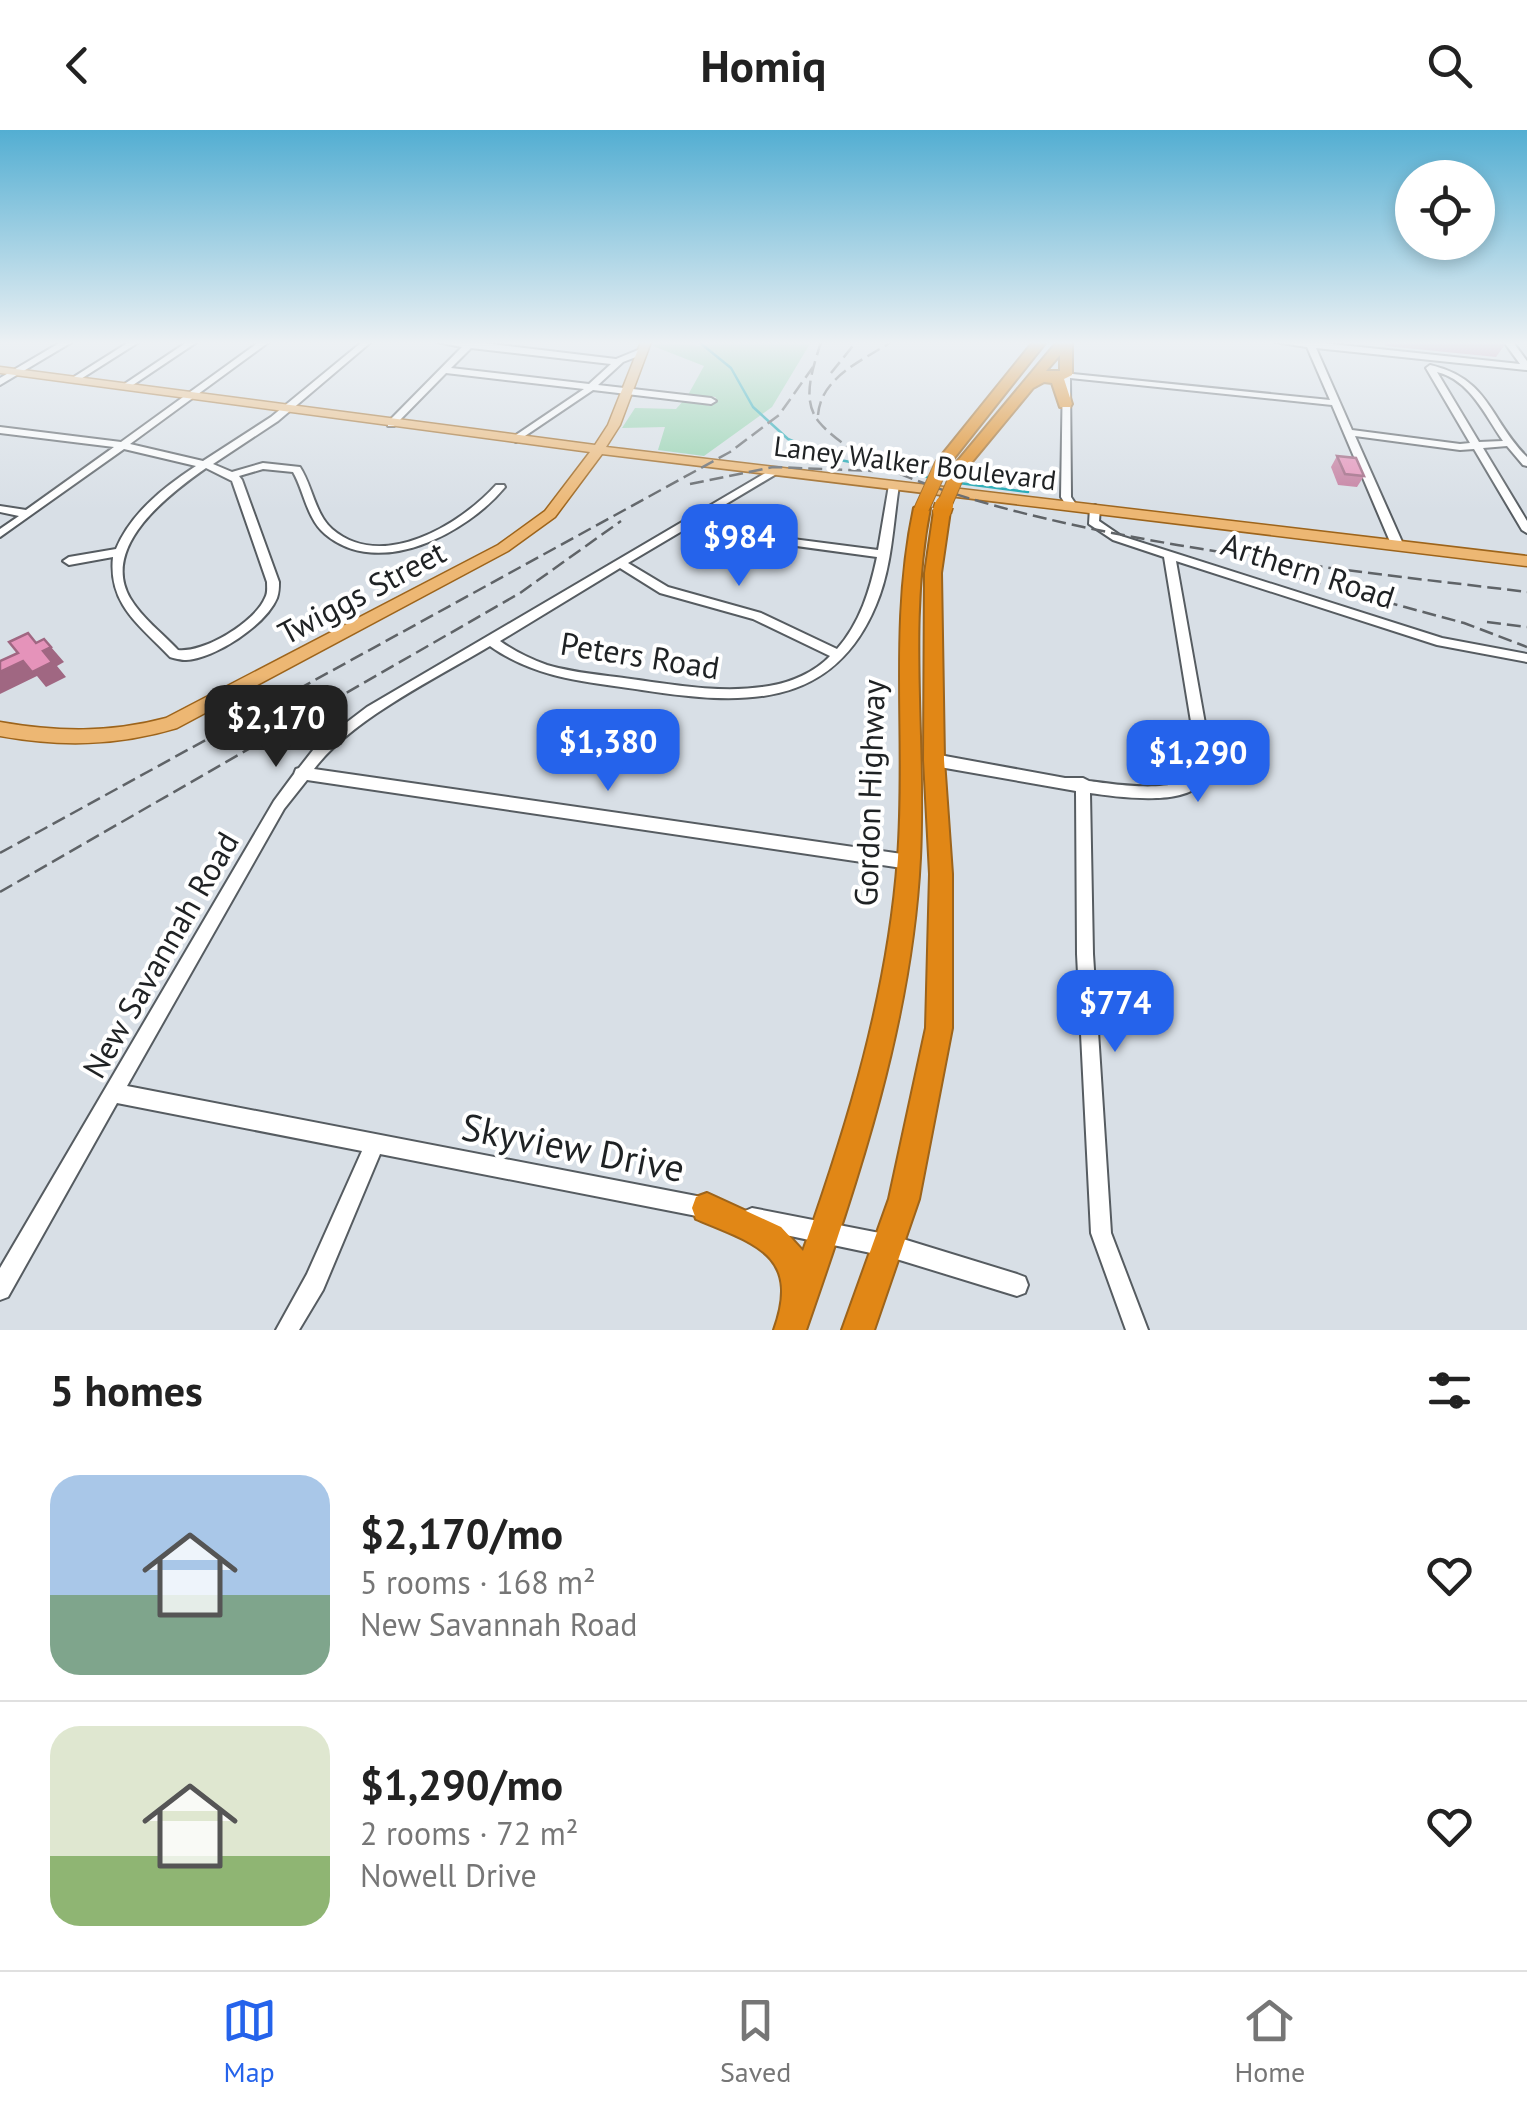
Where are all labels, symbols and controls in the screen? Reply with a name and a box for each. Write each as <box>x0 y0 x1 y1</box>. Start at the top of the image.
text: Homiq <box>701 36 826 94</box>
icon: back <box>50 38 105 93</box>
icon: search <box>1422 38 1477 93</box>
map controls <box>1395 160 1495 260</box>
button: locate <box>1395 160 1495 260</box>
street label: Laney Walker Boulevard <box>772 427 1058 498</box>
pin: $984 <box>680 504 798 589</box>
text: $984 <box>703 515 775 557</box>
street label: Arthern Road <box>1216 522 1400 618</box>
street label: Twiggs Street <box>270 530 453 654</box>
street label: Peters Road <box>558 622 723 688</box>
street label: Gordon Highway <box>844 679 894 907</box>
pin: $2,170 <box>195 685 357 770</box>
text: $2,170 <box>227 696 325 738</box>
pin: $1,380 <box>527 709 689 794</box>
text: $1,380 <box>559 720 657 762</box>
pin: $1,290 <box>1117 720 1279 805</box>
text: $1,290 <box>1149 731 1247 773</box>
street label: New Savannah Road <box>73 824 248 1085</box>
pin: $774 <box>1056 970 1174 1055</box>
text: $774 <box>1079 981 1151 1023</box>
street label: Skyview Drive <box>458 1101 689 1192</box>
text: 5 homes <box>50 1363 203 1418</box>
icon: filters <box>1422 1363 1477 1418</box>
text: $2,170/mo <box>360 1506 563 1561</box>
icon: home <box>130 1515 250 1635</box>
icon: heart <box>1422 1548 1477 1603</box>
text: 5 rooms · 168 m² <box>360 1561 596 1603</box>
text: New Savannah Road <box>360 1603 638 1645</box>
text: $1,290/mo <box>360 1757 563 1812</box>
icon: home <box>130 1766 250 1886</box>
icon: heart <box>1422 1799 1477 1854</box>
text: 2 rooms · 72 m² <box>360 1812 578 1854</box>
text: Nowell Drive <box>360 1854 537 1896</box>
tab: Map <box>222 1993 277 2090</box>
tab: Saved <box>720 1993 791 2090</box>
tab: Home <box>1235 1993 1305 2090</box>

